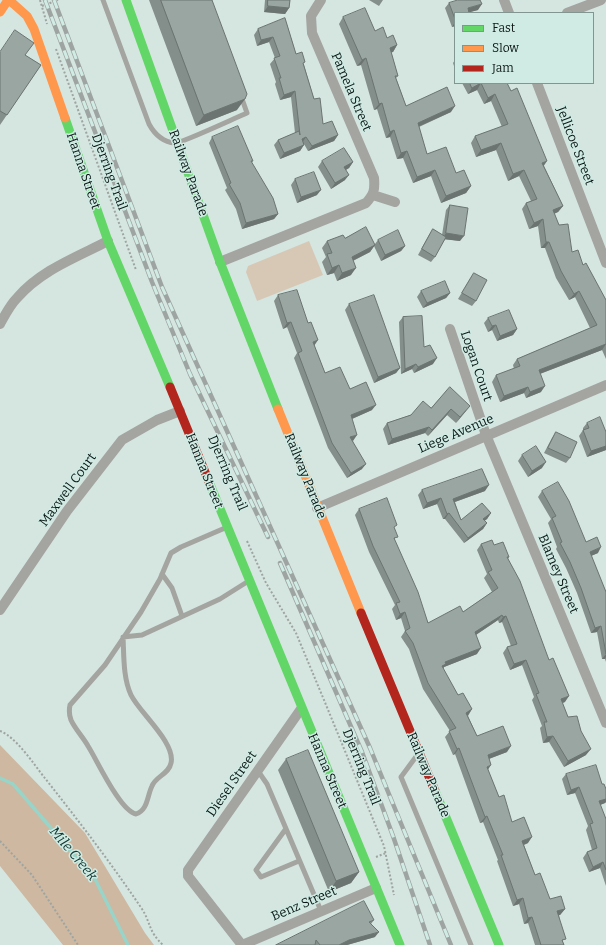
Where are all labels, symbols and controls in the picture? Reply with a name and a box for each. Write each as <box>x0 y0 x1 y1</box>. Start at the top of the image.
legend <box>454 12 594 84</box>
text: Fast <box>492 21 515 35</box>
text: Slow <box>492 41 519 55</box>
street label: Pamela Street <box>327 50 375 134</box>
text: Jam <box>492 61 514 75</box>
street label: Jellicoe Street <box>553 104 597 188</box>
street label: Railway Parade <box>165 128 211 218</box>
street label: Hanna Street <box>63 131 103 211</box>
street label: Djerring Trail <box>88 132 130 212</box>
street label: Logan Court <box>457 329 495 403</box>
street label: Liege Avenue <box>416 411 496 457</box>
street label: Hanna Street <box>182 431 226 511</box>
street label: Railway Parade <box>281 431 329 521</box>
street label: Djerring Trail <box>204 433 250 513</box>
street label: Maxwell Court <box>36 450 100 530</box>
street label: Blamey Street <box>534 532 582 616</box>
street label: Djerring Trail <box>339 727 383 807</box>
street label: Railway Parade <box>403 730 453 820</box>
street label: Hanna Street <box>304 731 350 811</box>
street label: Diesel Street <box>204 748 260 820</box>
water label: Mile Creek <box>46 824 100 884</box>
street label: Benz Street <box>269 883 339 925</box>

